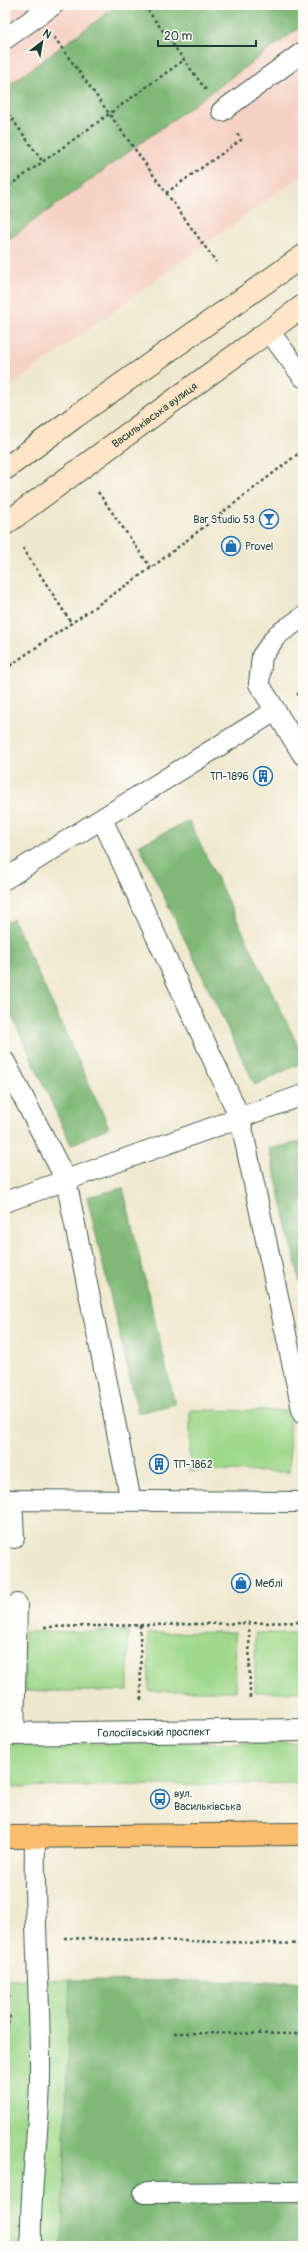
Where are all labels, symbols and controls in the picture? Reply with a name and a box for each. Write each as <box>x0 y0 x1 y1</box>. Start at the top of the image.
north arrow <box>22 22 62 62</box>
scale bar <box>158 22 256 48</box>
text: N <box>40 26 54 42</box>
text: 20 m <box>164 29 193 44</box>
street label: Васильківська вулиця <box>109 379 200 450</box>
bar icon: Bar Studio 53 <box>258 508 280 530</box>
place label: Bar Studio 53 <box>193 513 255 526</box>
shop icon: Provel <box>220 535 242 557</box>
place label: Provel <box>245 540 273 553</box>
building icon: ТП-1896 <box>252 765 274 787</box>
place label: ТП-1896 <box>210 770 249 783</box>
building icon: ТП-1862 <box>148 1453 170 1475</box>
place label: ТП-1862 <box>173 1458 213 1471</box>
shop icon: Меблі <box>230 1572 252 1594</box>
place label: Меблі <box>255 1577 282 1590</box>
street label: Голосіївський проспект <box>97 1725 211 1739</box>
place label: вул. Васильківська <box>174 1787 241 1813</box>
bus stop icon: вул. Васильківська <box>149 1788 171 1810</box>

